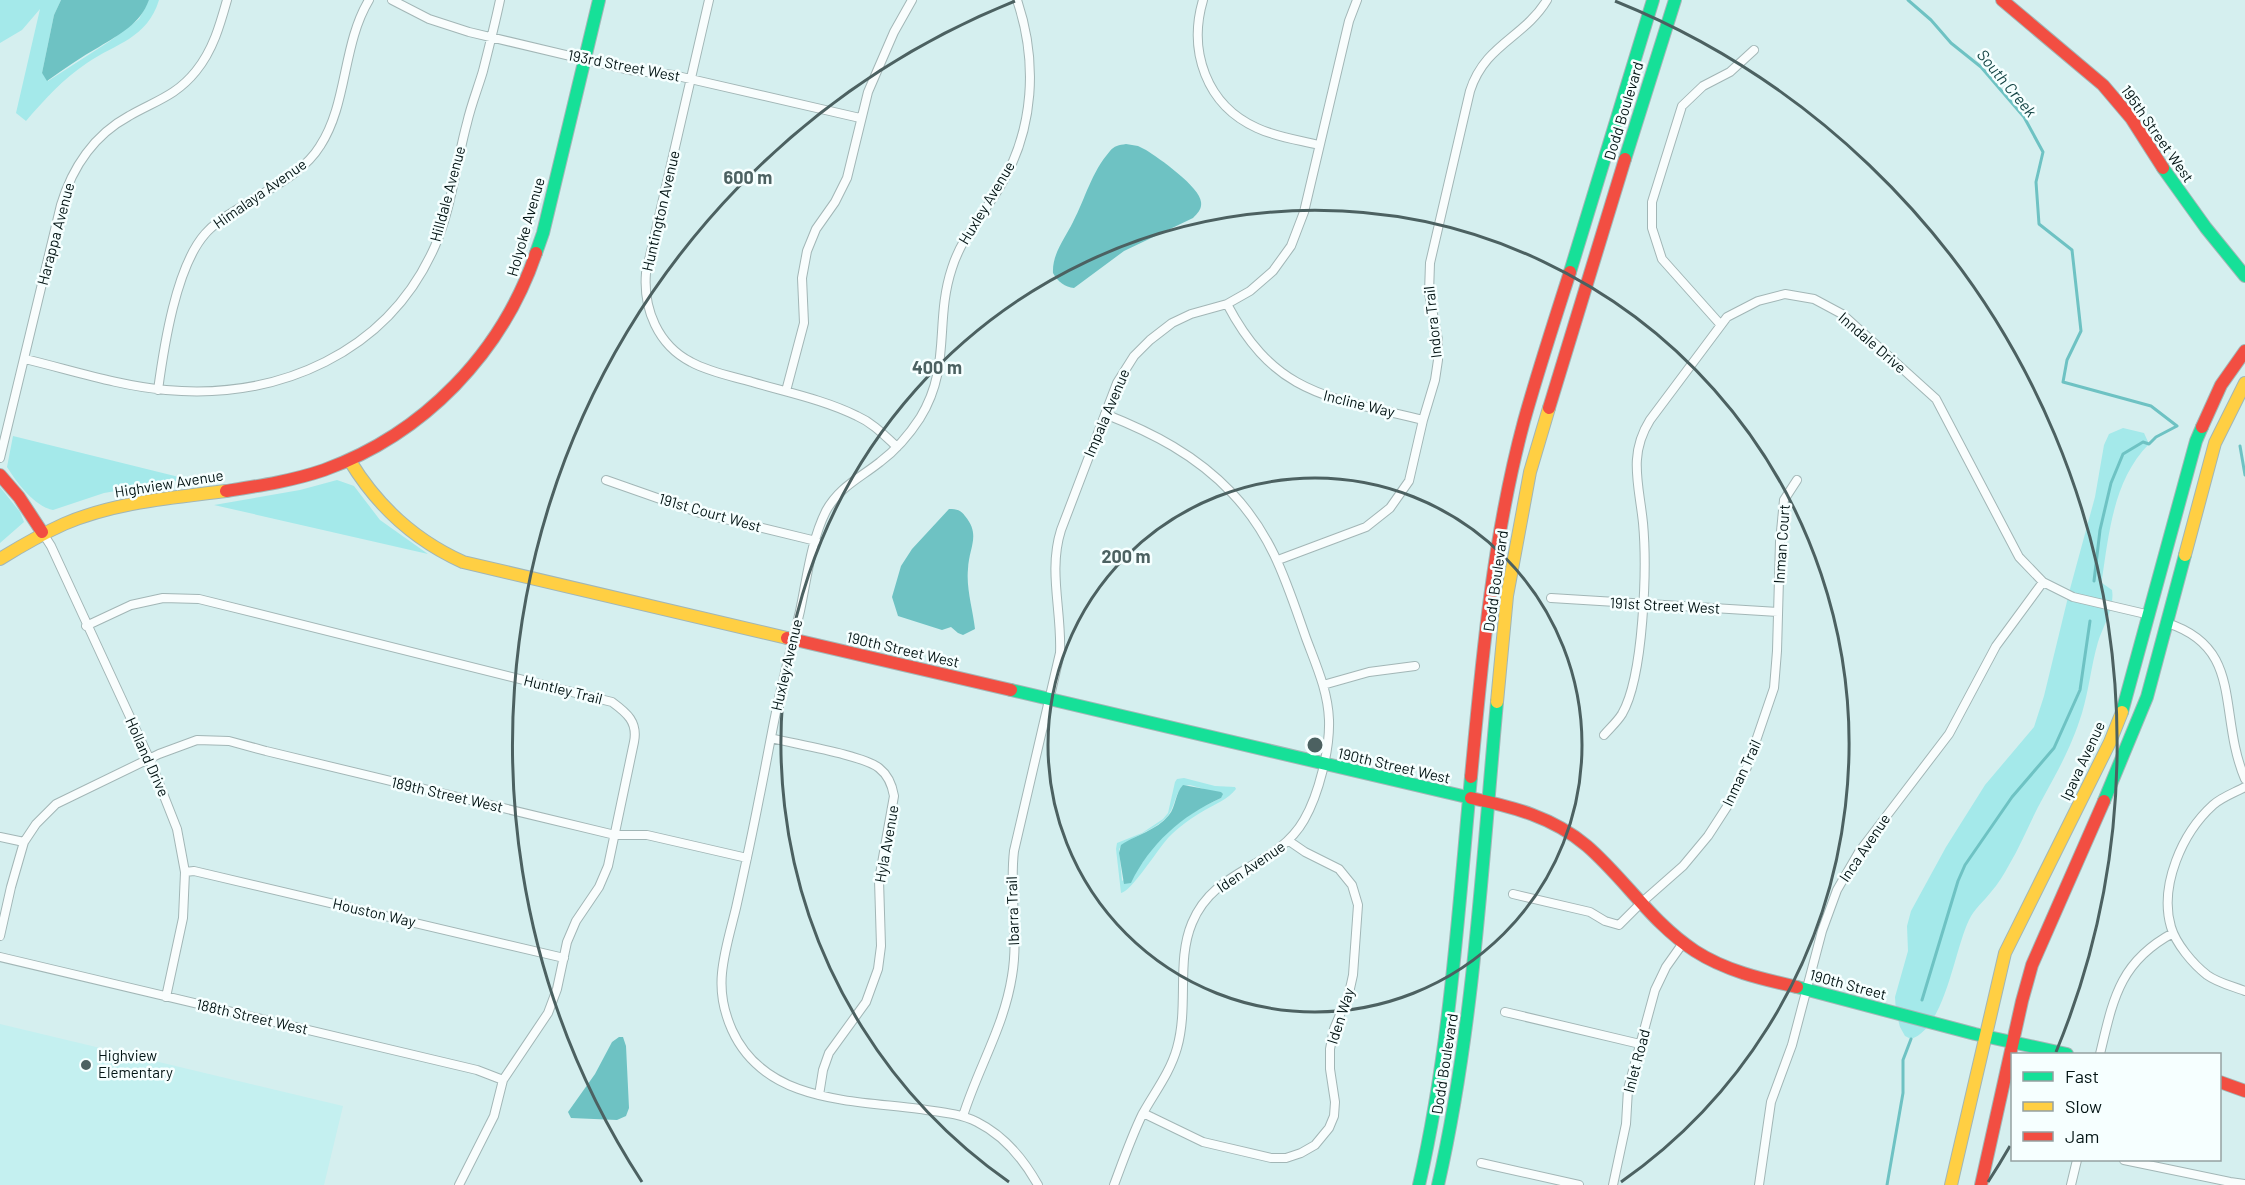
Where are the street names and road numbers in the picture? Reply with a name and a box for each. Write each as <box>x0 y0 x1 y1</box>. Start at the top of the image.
street label: 193rd Street West <box>566 45 682 85</box>
street label: Dodd Boulevard <box>1600 59 1647 162</box>
street label: 195th Street West <box>2118 81 2198 185</box>
street label: Hilldale Avenue <box>426 144 468 244</box>
street label: Huntington Avenue <box>637 149 683 273</box>
street label: Himalaya Avenue <box>209 154 310 232</box>
street label: Huxley Avenue <box>954 158 1018 247</box>
street label: Holyoke Avenue <box>502 175 548 278</box>
street label: Harappa Avenue <box>33 180 77 287</box>
street label: Indora Trail <box>1419 285 1445 359</box>
street label: Inndale Drive <box>1835 308 1910 376</box>
street label: Impala Avenue <box>1079 366 1133 459</box>
street label: Incline Way <box>1322 385 1397 421</box>
street label: Highview Avenue <box>113 466 225 500</box>
street label: 191st Court West <box>657 489 764 535</box>
street label: Inman Court <box>1769 504 1793 584</box>
street label: Dodd Boulevard <box>1479 529 1511 633</box>
street label: 191st Street West <box>1609 593 1721 617</box>
street label: Huxley Avenue <box>767 617 805 713</box>
street label: 190th Street West <box>845 627 961 671</box>
street label: Huntley Trail <box>522 671 605 708</box>
street label: Holland Drive <box>122 714 173 799</box>
street label: Ipava Avenue <box>2056 718 2108 803</box>
street label: Inman Trail <box>1718 736 1764 809</box>
street label: 190th Street West <box>1336 743 1452 787</box>
street label: 189th Street West <box>389 772 505 816</box>
street label: Hyla Avenue <box>870 804 902 884</box>
street label: Inca Avenue <box>1835 810 1893 885</box>
street label: Iden Avenue <box>1213 837 1288 896</box>
street label: Ibarra Trail <box>1002 876 1022 946</box>
street label: Houston Way <box>331 894 418 930</box>
street label: 190th Street <box>1808 965 1889 1003</box>
street label: Iden Way <box>1323 985 1358 1046</box>
street label: 188th Street West <box>194 994 310 1038</box>
street label: Dodd Boulevard <box>1427 1012 1461 1116</box>
street label: Inlet Road <box>1619 1027 1653 1094</box>

